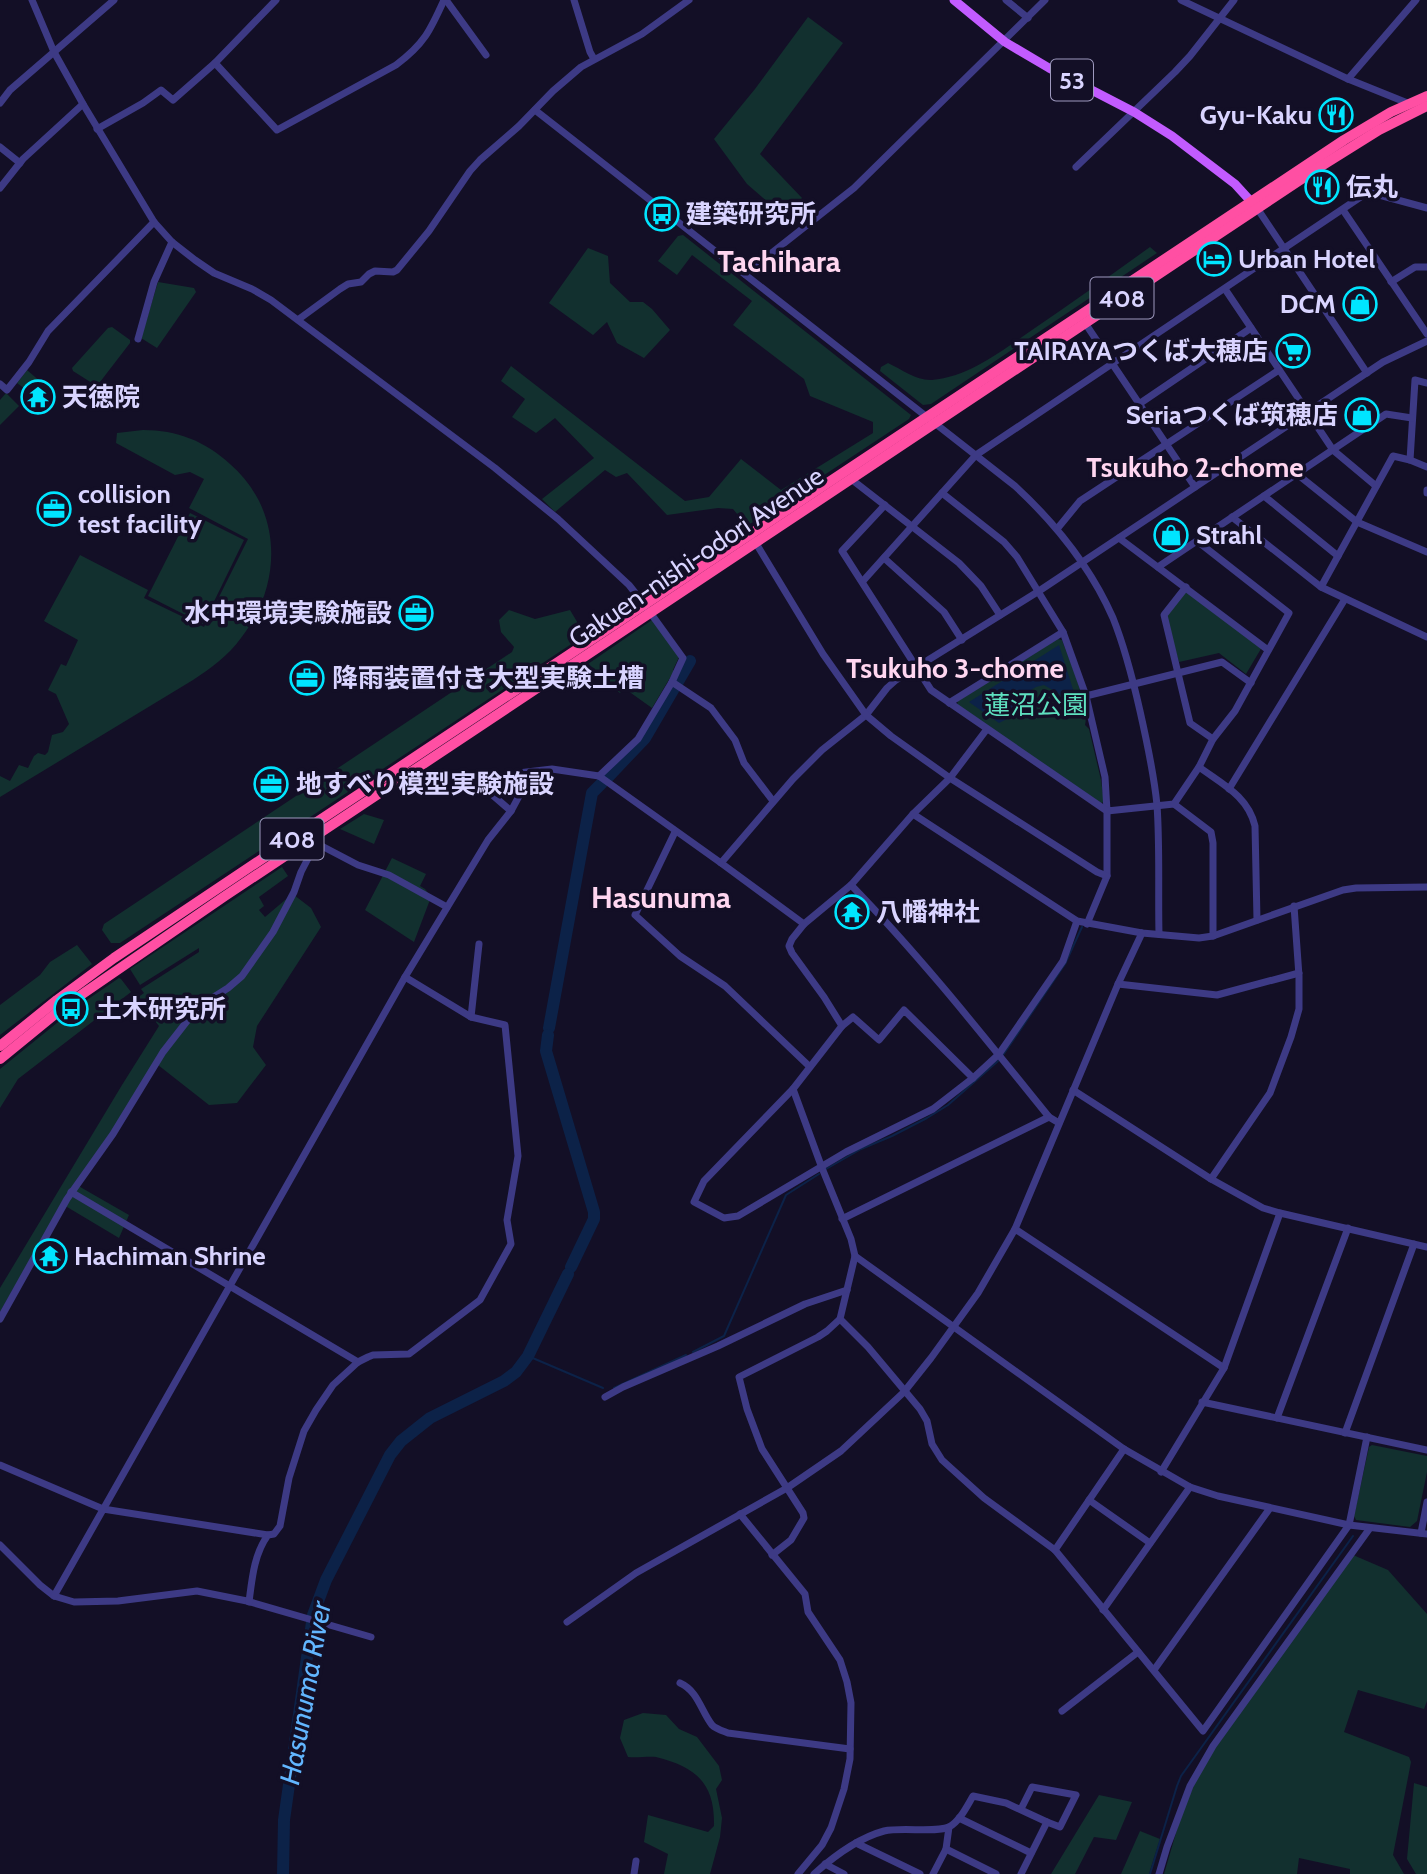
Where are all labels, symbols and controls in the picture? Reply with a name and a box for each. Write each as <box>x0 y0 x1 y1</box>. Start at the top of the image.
road number: 53 <box>1051 60 1093 100</box>
restaurant icon: Gyu-Kaku <box>1317 96 1355 134</box>
place label: Gyu-Kaku <box>1200 99 1312 131</box>
restaurant icon: 伝丸 <box>1303 168 1341 206</box>
place label: 伝丸 <box>1346 171 1398 203</box>
bus stop icon: 建築研究所 <box>643 195 681 233</box>
place label: 建築研究所 <box>686 198 816 230</box>
hotel icon: Urban Hotel <box>1195 240 1233 278</box>
district label: Tachihara <box>717 243 841 280</box>
place label: Urban Hotel <box>1238 243 1375 275</box>
road number: 408 <box>1090 278 1154 318</box>
shop icon: DCM <box>1341 285 1379 323</box>
place label: DCM <box>1280 288 1336 320</box>
supermarket icon: TAIRAYAつくば大穂店 <box>1274 332 1312 370</box>
place label: TAIRAYAつくば大穂店 <box>1014 335 1268 367</box>
temple icon: 天徳院 <box>19 378 57 416</box>
place label: 天徳院 <box>62 381 140 413</box>
shop icon: Seriaつくば筑穂店 <box>1343 396 1381 434</box>
place label: Seriaつくば筑穂店 <box>1126 399 1338 431</box>
district label: Tsukuho 2-chome <box>1086 450 1304 484</box>
street label: Gakuen-nishi-odori Avenue <box>562 460 830 654</box>
place label: collision test facility <box>78 478 202 540</box>
office icon: collision test facility <box>35 490 73 528</box>
shop icon: Strahl <box>1152 516 1190 554</box>
place label: Strahl <box>1196 519 1262 551</box>
office icon: 水中環境実験施設 <box>397 594 435 632</box>
place label: 水中環境実験施設 <box>184 597 392 629</box>
district label: Tsukuho 3-chome <box>846 651 1064 685</box>
office icon: 降雨装置付き大型実験土槽 <box>288 659 326 697</box>
place label: 降雨装置付き大型実験土槽 <box>332 662 644 694</box>
park label: 蓮沼公園 <box>984 689 1088 721</box>
office icon: 地すべり模型実験施設 <box>252 765 290 803</box>
place label: 地すべり模型実験施設 <box>296 768 554 800</box>
road number: 408 <box>260 818 324 860</box>
district label: Hasunuma <box>591 879 731 916</box>
temple icon: 八幡神社 <box>833 893 871 931</box>
place label: 八幡神社 <box>876 896 980 928</box>
bus stop icon: 土木研究所 <box>52 990 90 1028</box>
place label: 土木研究所 <box>96 993 226 1025</box>
temple icon: Hachiman Shrine <box>31 1237 69 1275</box>
place label: Hachiman Shrine <box>74 1240 266 1272</box>
water label: Hasunuma River <box>272 1597 338 1787</box>

